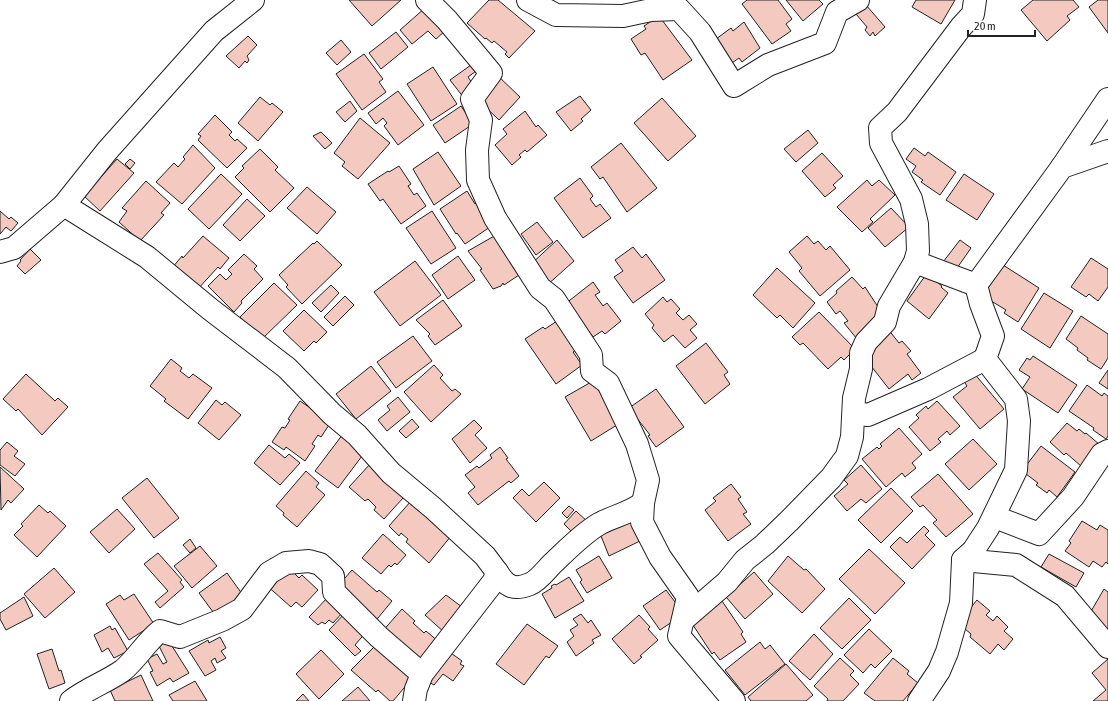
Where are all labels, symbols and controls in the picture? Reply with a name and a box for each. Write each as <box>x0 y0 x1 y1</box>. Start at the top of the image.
scale bar <box>968 12 1035 38</box>
text: 20 m <box>974 19 996 33</box>

